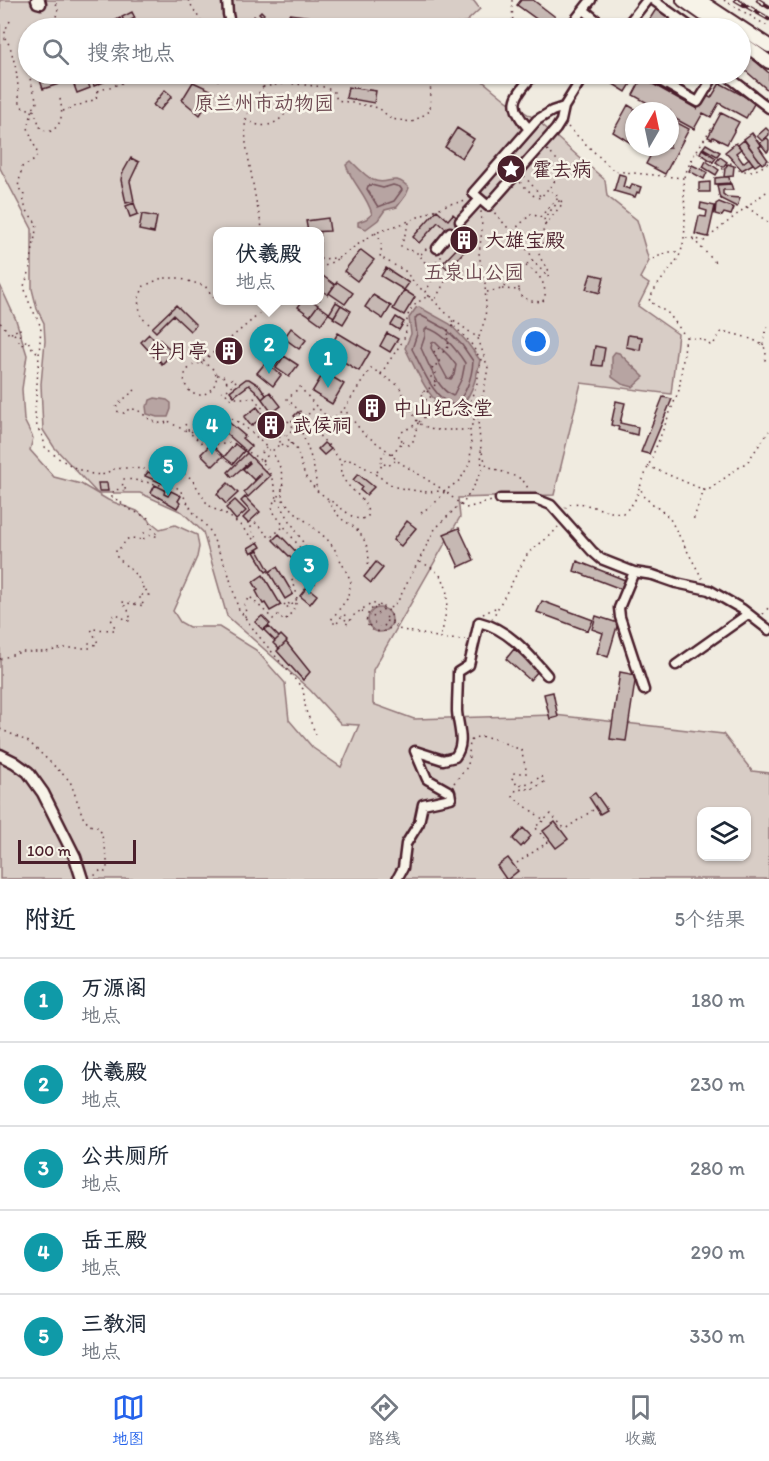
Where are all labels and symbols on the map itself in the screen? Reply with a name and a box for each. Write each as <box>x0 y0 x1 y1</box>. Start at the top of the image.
park label: 原兰州市动物园 <box>194 91 334 115</box>
north arrow <box>625 102 679 156</box>
place icon: 霍去病 <box>495 153 527 185</box>
place label: 霍去病 <box>532 157 592 181</box>
building icon: 大雄宝殿 <box>448 224 480 256</box>
place label: 大雄宝殿 <box>485 228 565 252</box>
park label: 五泉山公园 <box>424 260 524 284</box>
pin: 2 <box>250 324 288 374</box>
your location <box>521 327 550 356</box>
building icon: 半月亭 <box>213 335 245 367</box>
pin: 1 <box>308 338 348 388</box>
place label: 半月亭 <box>148 339 208 363</box>
building icon: 中山纪念堂 <box>356 392 388 424</box>
place label: 中山纪念堂 <box>393 396 493 420</box>
pin: 4 <box>192 406 232 455</box>
building icon: 武侯祠 <box>255 409 287 441</box>
place label: 武侯祠 <box>292 413 352 437</box>
pin: 5 <box>148 446 188 496</box>
pin: 3 <box>290 546 328 595</box>
scale bar <box>18 837 136 864</box>

